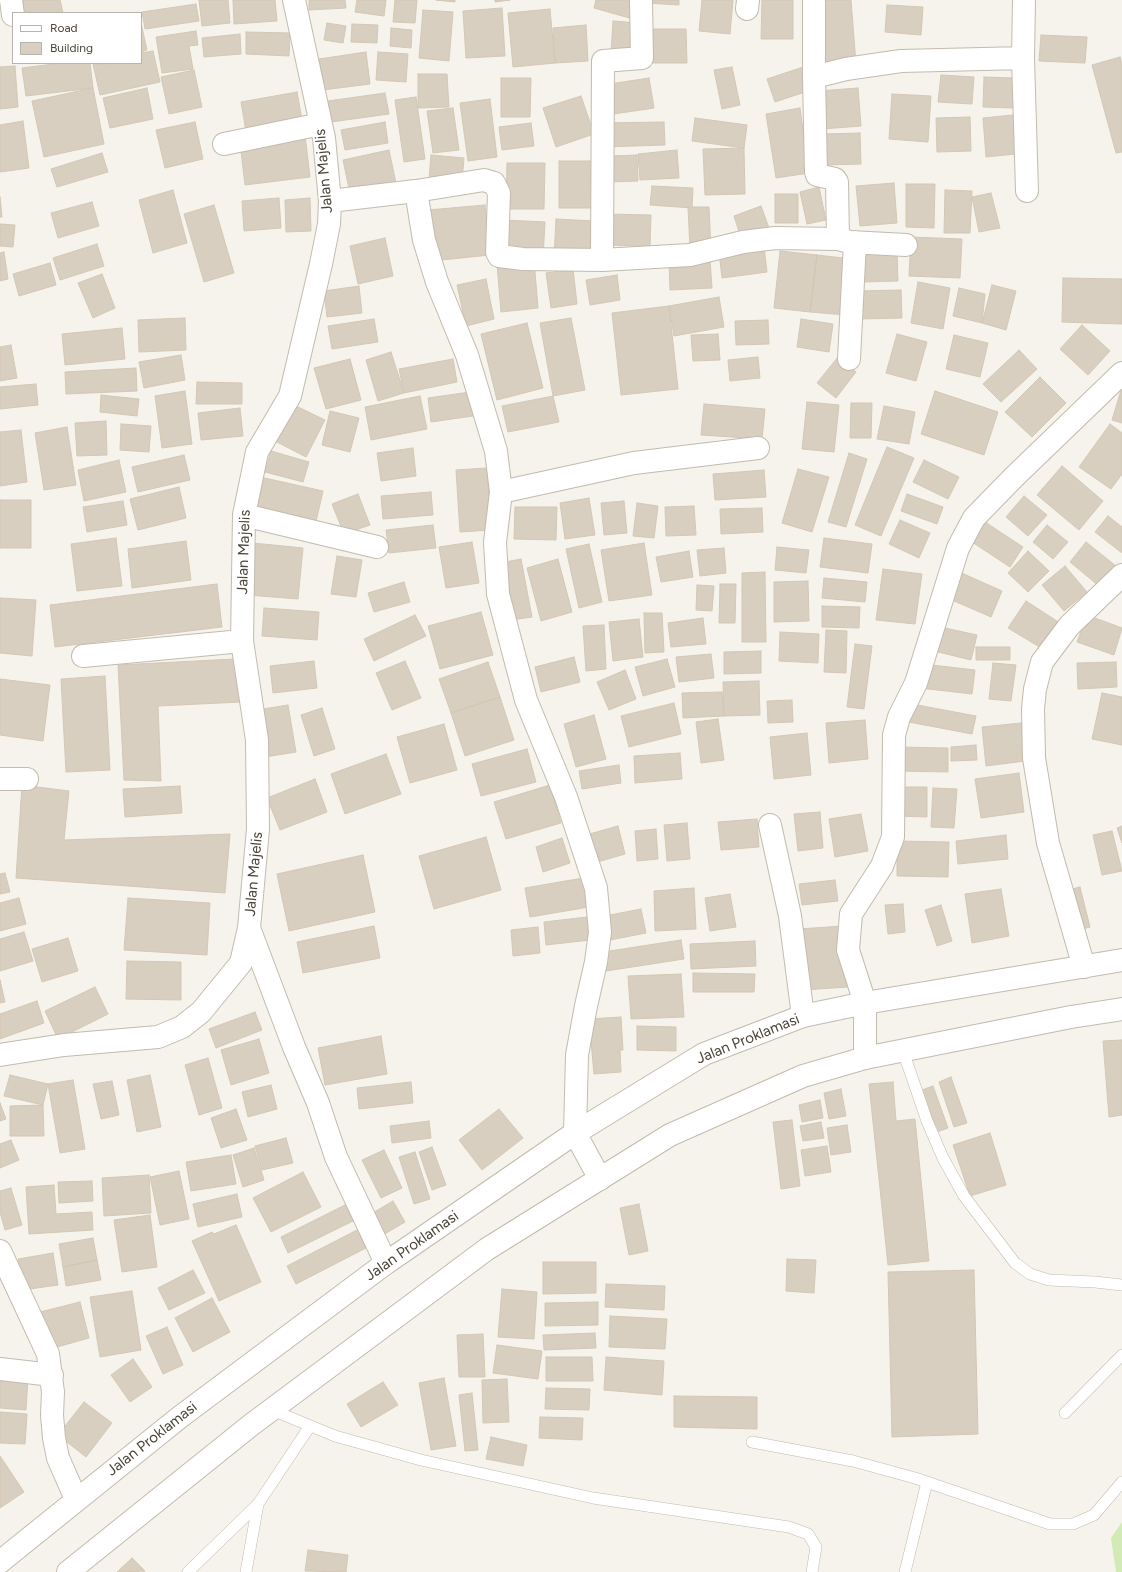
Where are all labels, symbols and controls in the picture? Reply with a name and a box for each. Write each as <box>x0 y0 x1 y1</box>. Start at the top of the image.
legend <box>12 12 142 64</box>
text: Road <box>50 21 78 35</box>
text: Building <box>50 41 93 55</box>
street label: Jalan Majelis <box>311 128 337 214</box>
street label: Jalan Majelis <box>234 509 254 595</box>
street label: Jalan Majelis <box>241 831 267 917</box>
street label: Jalan Proklamasi <box>694 1010 802 1068</box>
street label: Jalan Proklamasi <box>362 1207 462 1285</box>
street label: Jalan Proklamasi <box>103 1398 201 1480</box>

